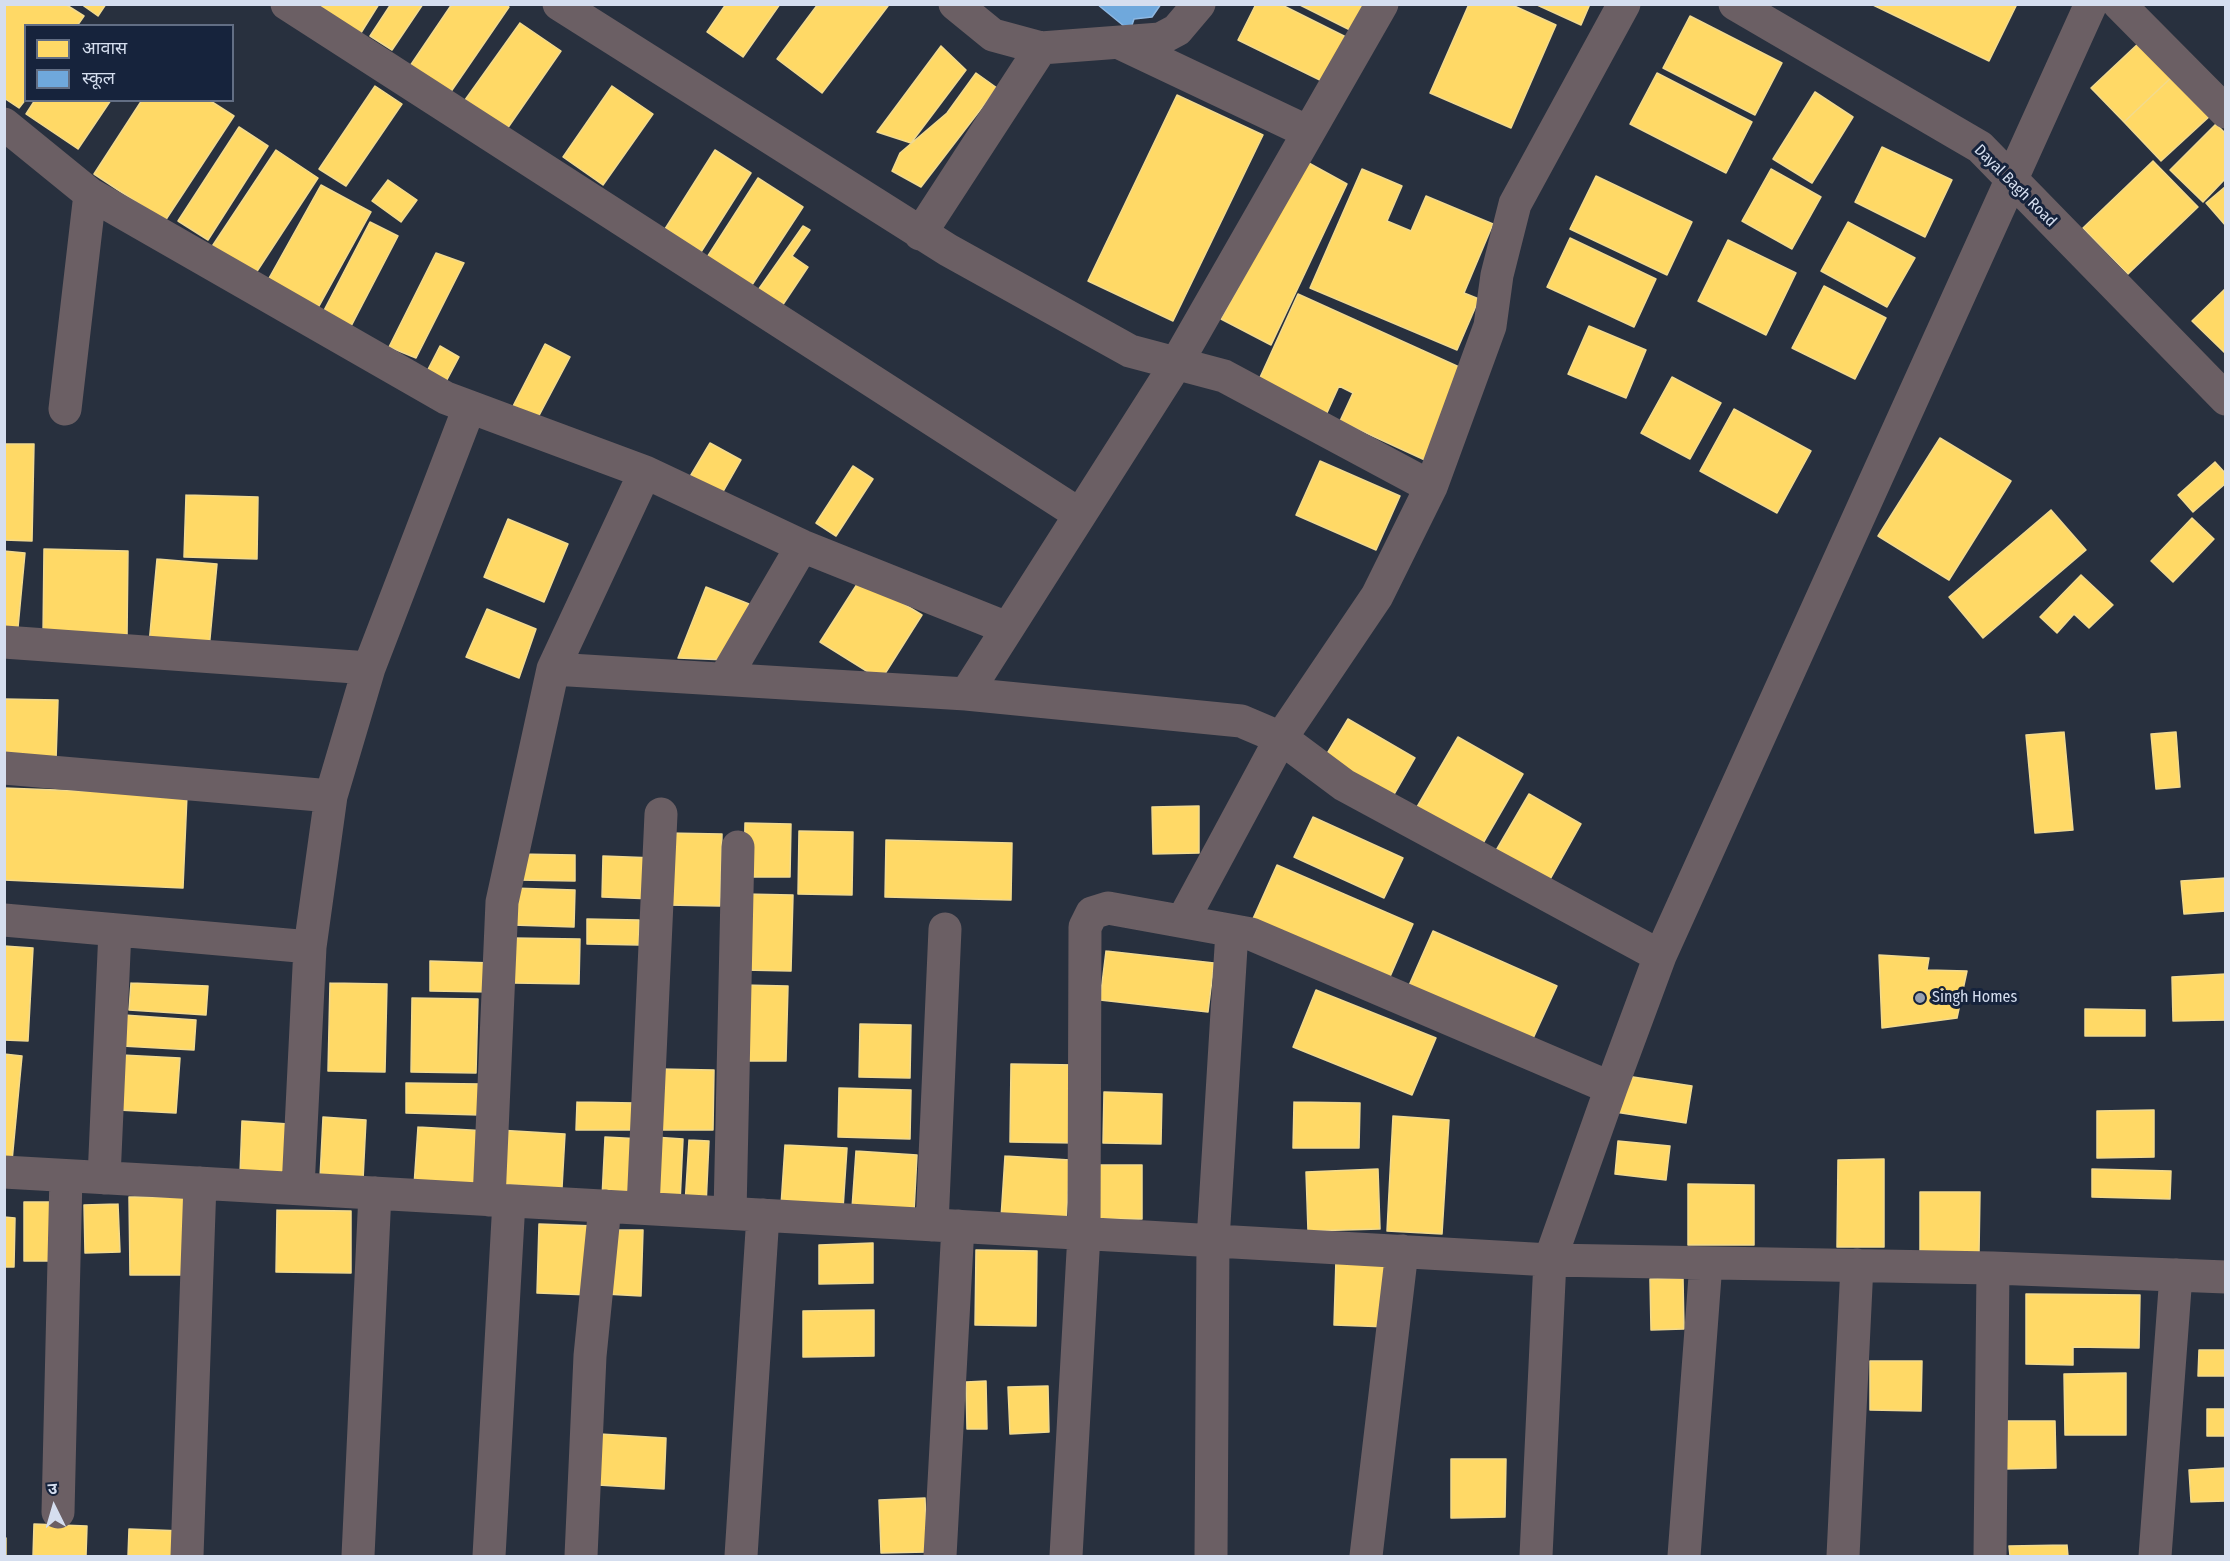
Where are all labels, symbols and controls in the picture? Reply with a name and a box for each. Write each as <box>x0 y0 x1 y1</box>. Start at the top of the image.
legend <box>24 24 234 102</box>
text: आवास <box>82 37 127 59</box>
text: स्कूल <box>82 67 115 89</box>
street label: Dayal Bagh Road <box>1970 141 2060 231</box>
place label: Singh Homes <box>1932 988 2017 1008</box>
marker: Singh Homes <box>1913 991 1927 1005</box>
north arrow <box>24 1477 84 1537</box>
text: उ <box>47 1479 58 1498</box>

